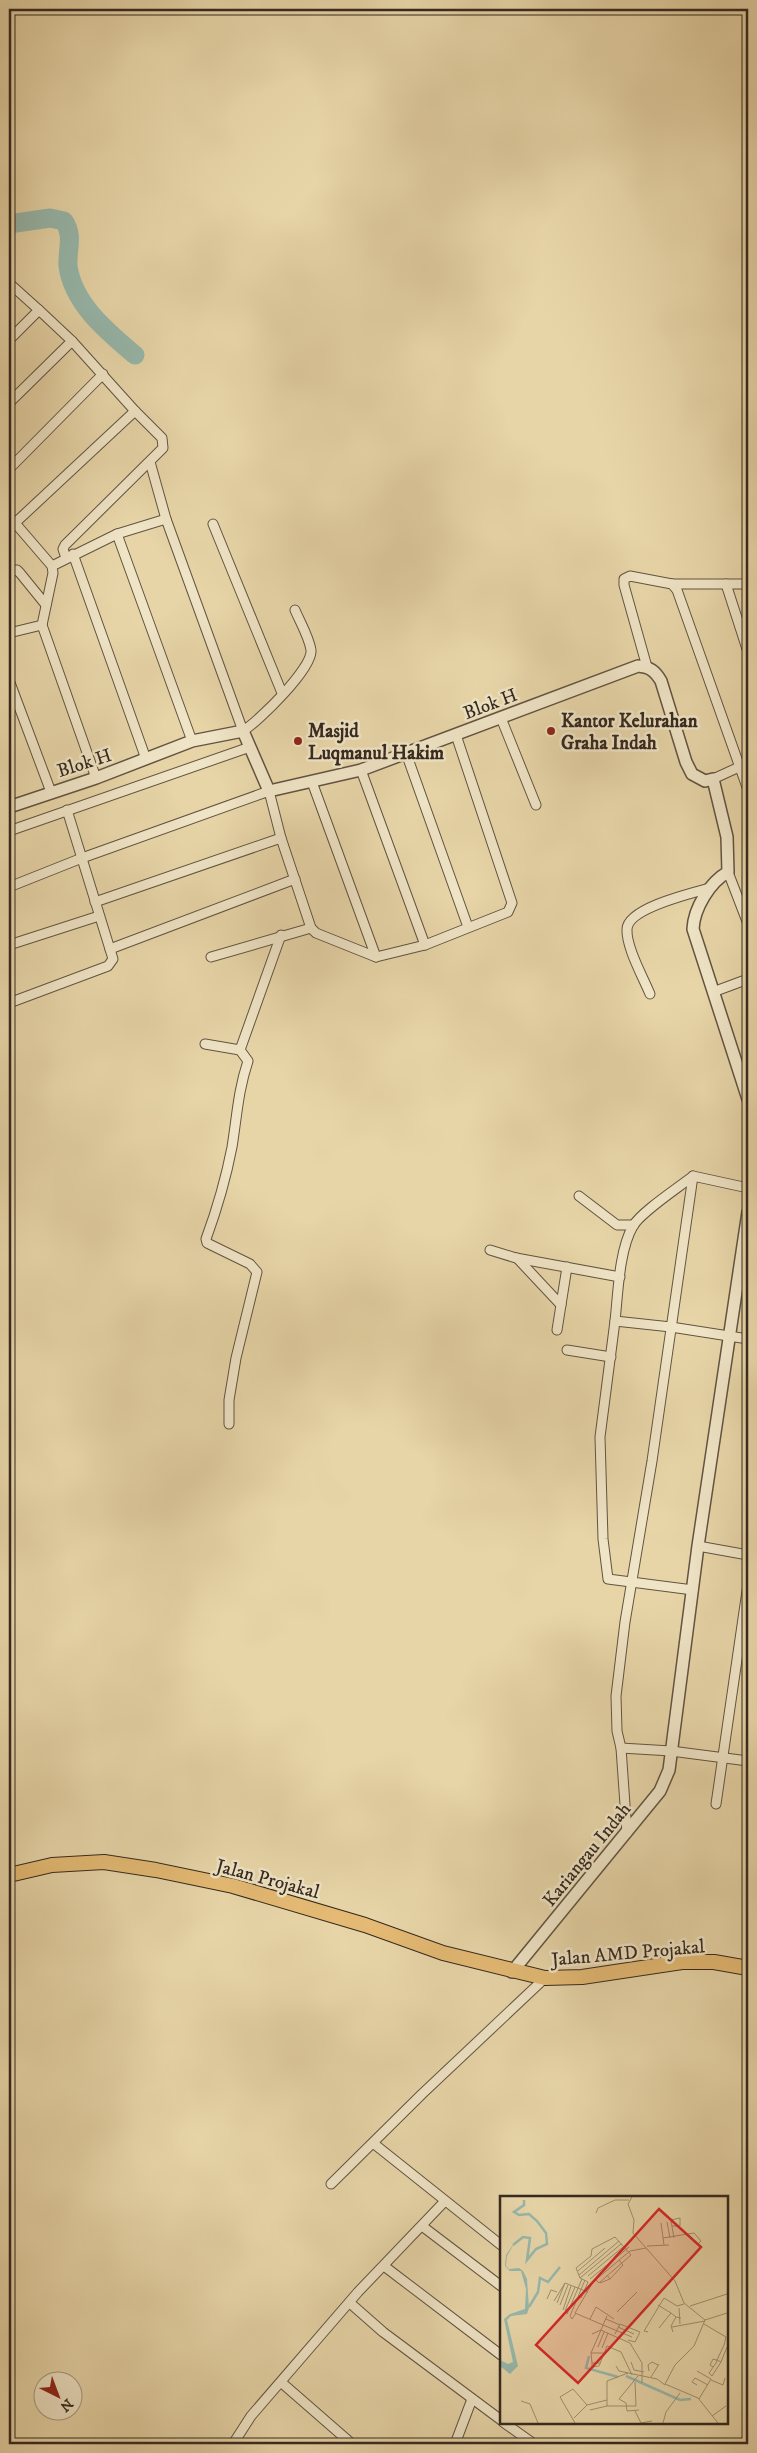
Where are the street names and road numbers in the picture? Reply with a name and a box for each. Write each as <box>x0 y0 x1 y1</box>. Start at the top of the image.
street label: Blok H <box>460 684 521 725</box>
street label: Blok H <box>54 744 115 783</box>
street label: Kariangau Indah <box>538 1798 636 1912</box>
street label: Jalan Projakal <box>211 1854 322 1904</box>
street label: Jalan AMD Projakal <box>548 1935 706 1972</box>

